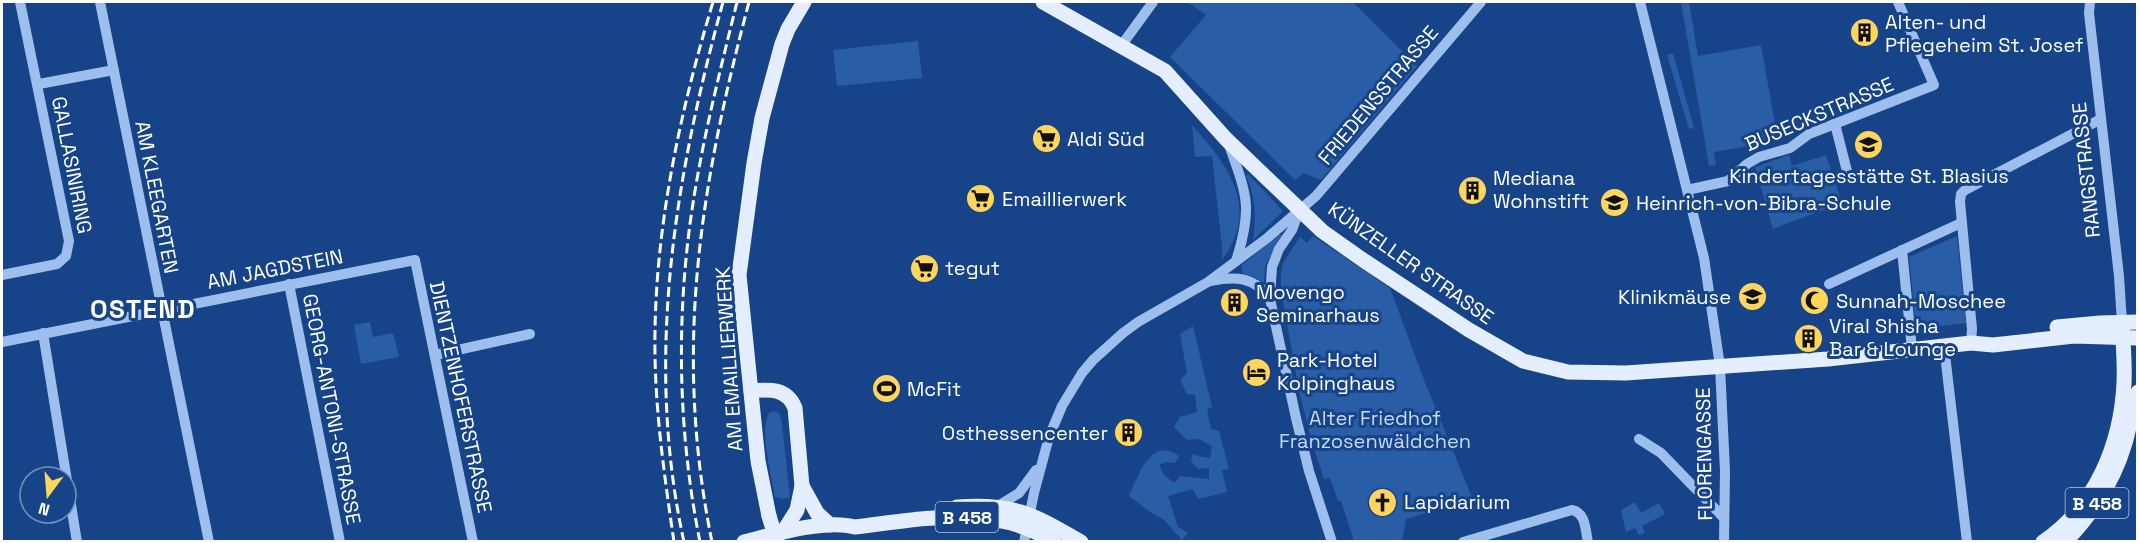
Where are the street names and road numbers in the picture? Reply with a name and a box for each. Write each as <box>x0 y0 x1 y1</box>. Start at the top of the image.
street label: FRIEDENSSTRASSE <box>1312 20 1444 170</box>
street label: BUSECKSTRASSE <box>1741 71 1897 157</box>
street label: GALLASINIRING <box>46 94 98 236</box>
street label: RANGSTRASSE <box>2066 101 2106 239</box>
street label: AM KLEEGARTEN <box>129 118 185 276</box>
street label: KÜNZELLER STRASSE <box>1323 196 1499 330</box>
street label: AM JAGDSTEIN <box>205 243 345 295</box>
street label: AM EMAILLIERWERK <box>710 266 748 452</box>
street label: DIENTZENHOFERSTRASSE <box>424 279 498 515</box>
street label: GEORG-ANTONI-STRASSE <box>297 291 367 527</box>
street label: FLORENGASSE <box>1690 387 1718 521</box>
road number: B 458 <box>2066 488 2128 518</box>
road number: B 458 <box>936 502 998 532</box>

